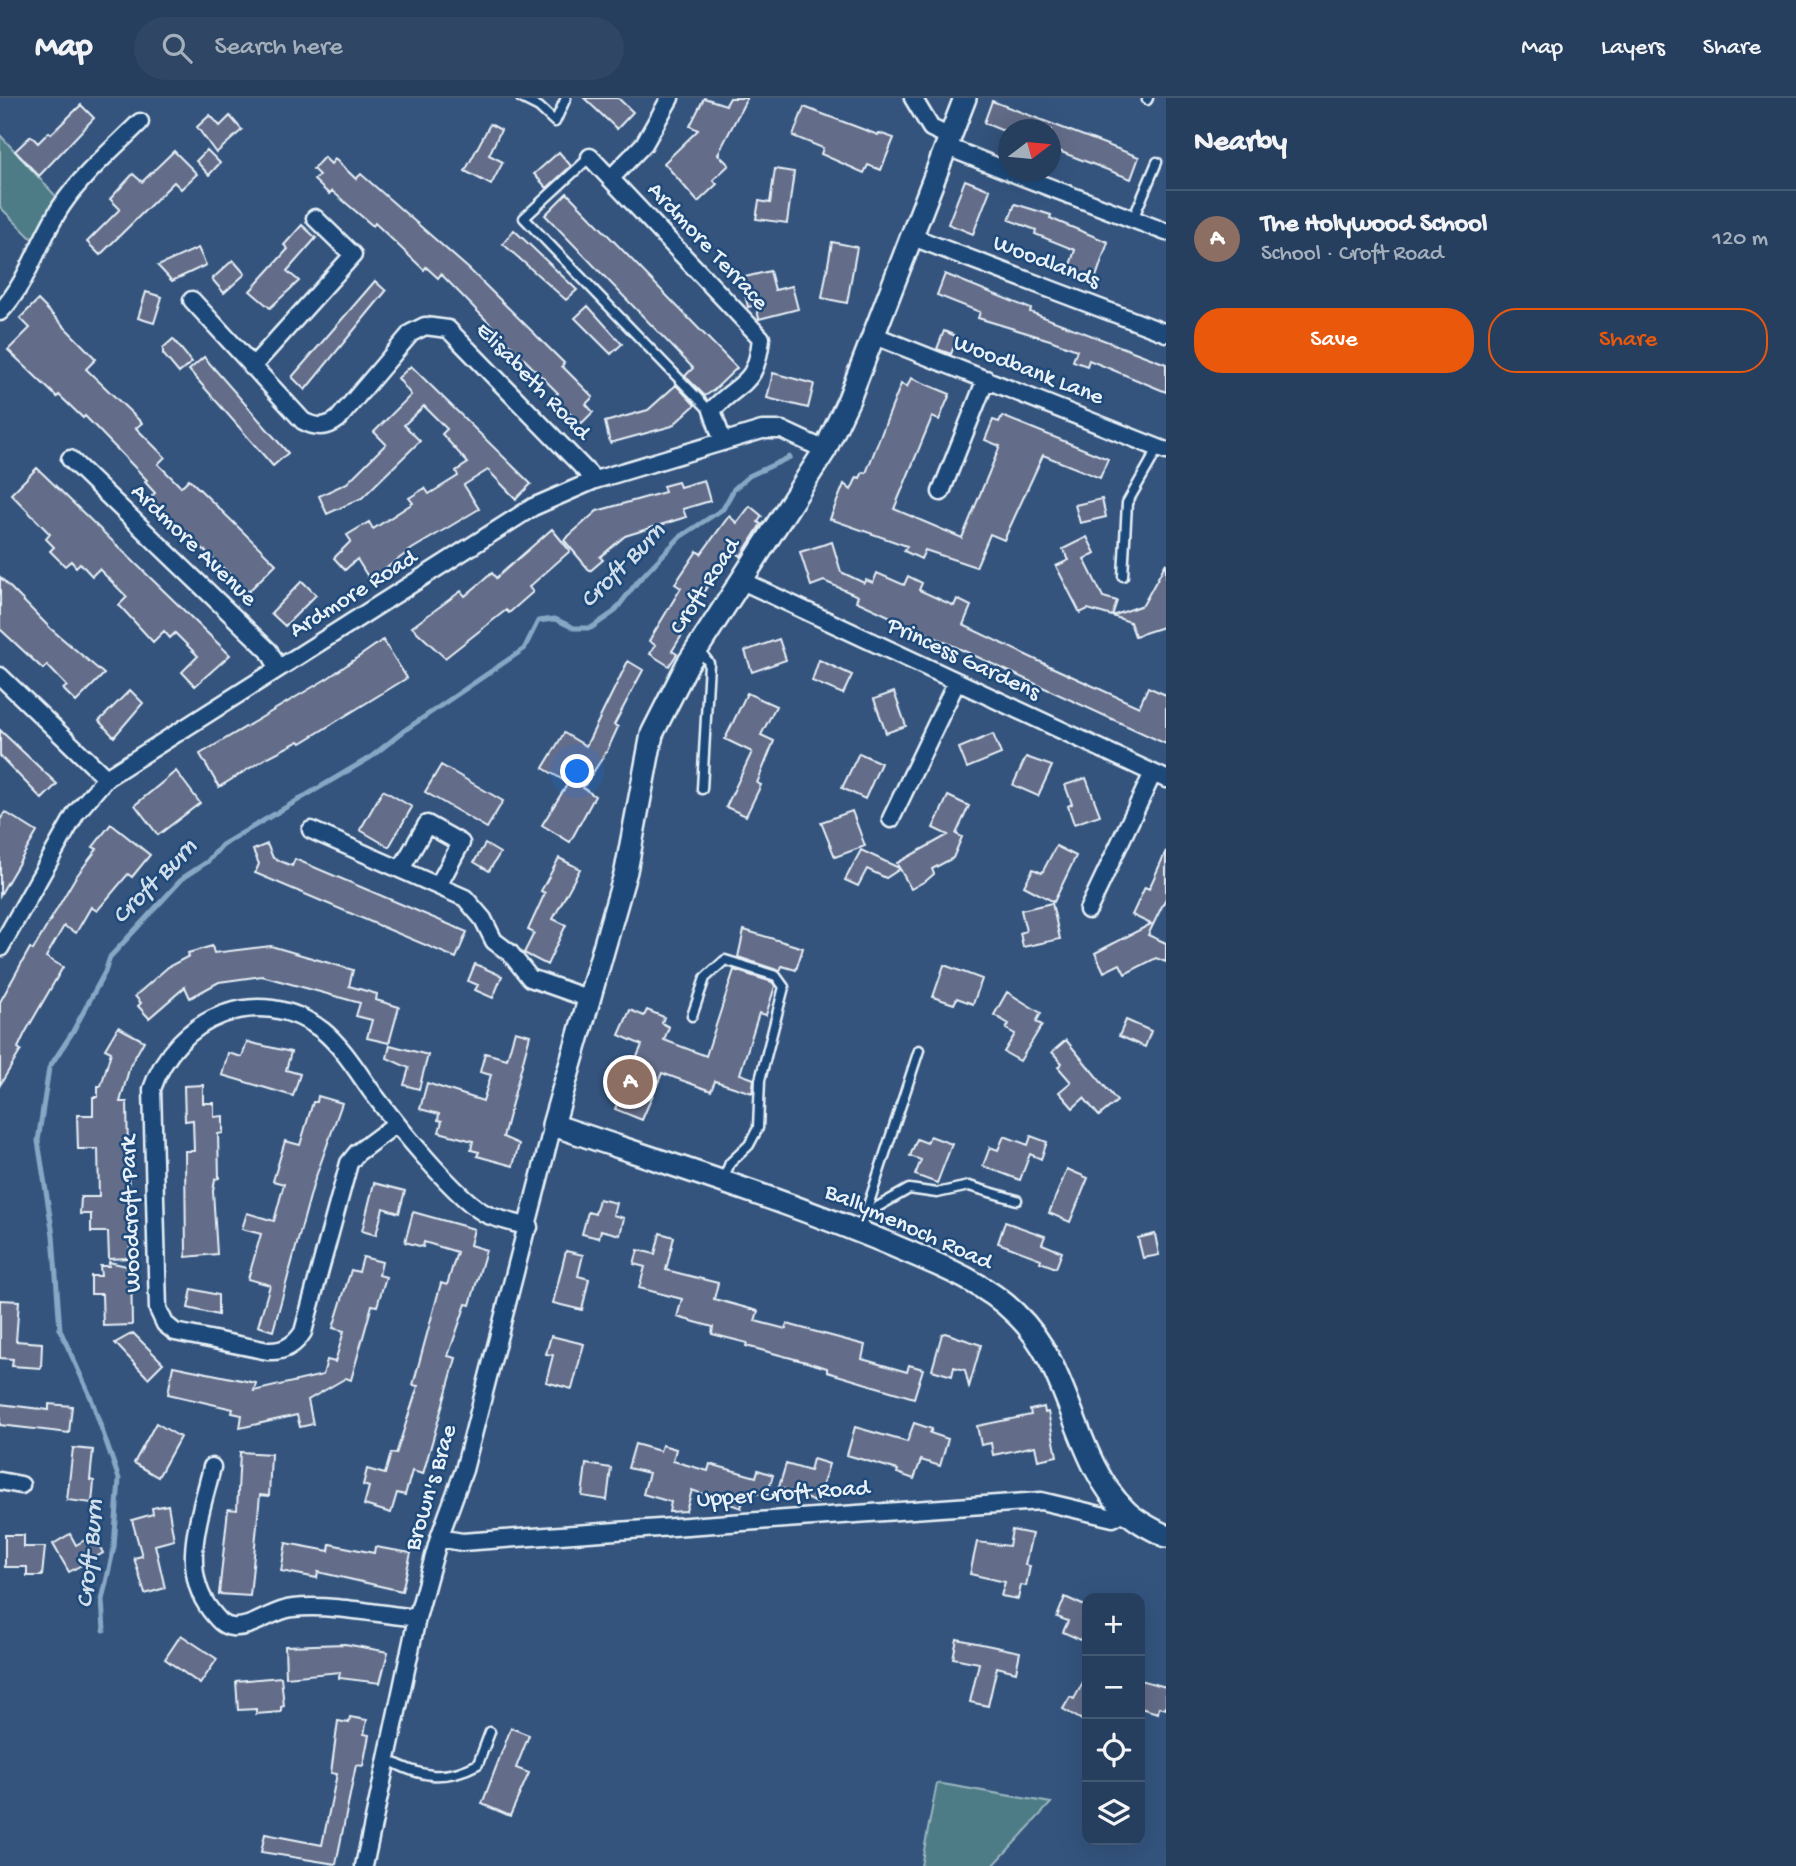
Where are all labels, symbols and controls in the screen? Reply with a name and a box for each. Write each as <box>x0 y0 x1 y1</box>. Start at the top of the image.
search box <box>134 17 624 80</box>
text: Map <box>35 29 92 67</box>
icon: search <box>158 29 196 67</box>
text: Search here <box>214 33 343 64</box>
text: Map <box>1521 34 1563 63</box>
text: Layers <box>1601 34 1665 63</box>
text: Share <box>1703 34 1761 63</box>
north arrow <box>998 119 1061 182</box>
text: Nearby <box>1194 126 1287 161</box>
street label: Ardmore Terrace <box>640 177 774 318</box>
text: The Holywood School <box>1261 210 1488 241</box>
text: A <box>1210 226 1224 253</box>
text: 120 m <box>1713 226 1768 253</box>
street label: Woodlands <box>988 229 1105 297</box>
text: School · Croft Road <box>1261 241 1444 268</box>
button: Save <box>1194 308 1474 373</box>
button: Share <box>1488 308 1768 373</box>
street label: Elisabeth Road <box>468 317 597 449</box>
street label: Woodbank Lane <box>949 329 1108 413</box>
street label: Ardmore Avenue <box>124 478 263 614</box>
water label: Croft Burn <box>575 517 674 616</box>
street label: Croft Road <box>664 532 749 641</box>
street label: Ardmore Road <box>285 543 425 646</box>
street label: Princess Gardens <box>881 611 1045 709</box>
your location <box>560 754 594 788</box>
water label: Croft Burn <box>107 833 206 932</box>
pin: A <box>607 1056 653 1108</box>
street label: Woodcroft Park <box>115 1133 149 1293</box>
street label: Ballymenoch Road <box>819 1178 998 1279</box>
street label: Brown's Brae <box>399 1421 465 1556</box>
street label: Upper Croft Road <box>696 1474 872 1516</box>
water label: Croft Burn <box>71 1498 113 1610</box>
map controls <box>1082 1593 1145 1845</box>
button: + <box>1082 1593 1145 1656</box>
button: − <box>1082 1656 1145 1719</box>
button: locate <box>1082 1719 1145 1782</box>
button: layers <box>1082 1782 1145 1845</box>

